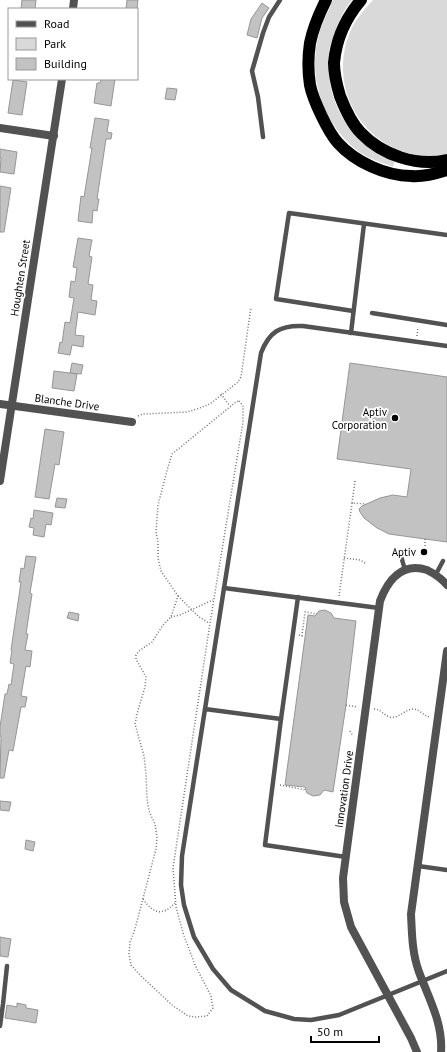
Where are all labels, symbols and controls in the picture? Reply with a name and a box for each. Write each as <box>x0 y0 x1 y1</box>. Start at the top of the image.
legend <box>8 8 138 80</box>
text: Road <box>44 16 69 31</box>
text: Park <box>44 36 66 51</box>
text: Building <box>44 56 87 71</box>
street label: Houghten Street <box>7 238 33 317</box>
street label: Blanche Drive <box>34 391 101 414</box>
place label: Aptiv Corporation <box>332 405 388 432</box>
marker: Aptiv Corporation <box>390 413 400 423</box>
place label: Aptiv <box>392 545 417 559</box>
marker: Aptiv <box>419 547 429 557</box>
street label: Innovation Drive <box>332 749 356 829</box>
scale bar <box>311 1018 379 1044</box>
text: 50 m <box>317 1024 343 1039</box>

